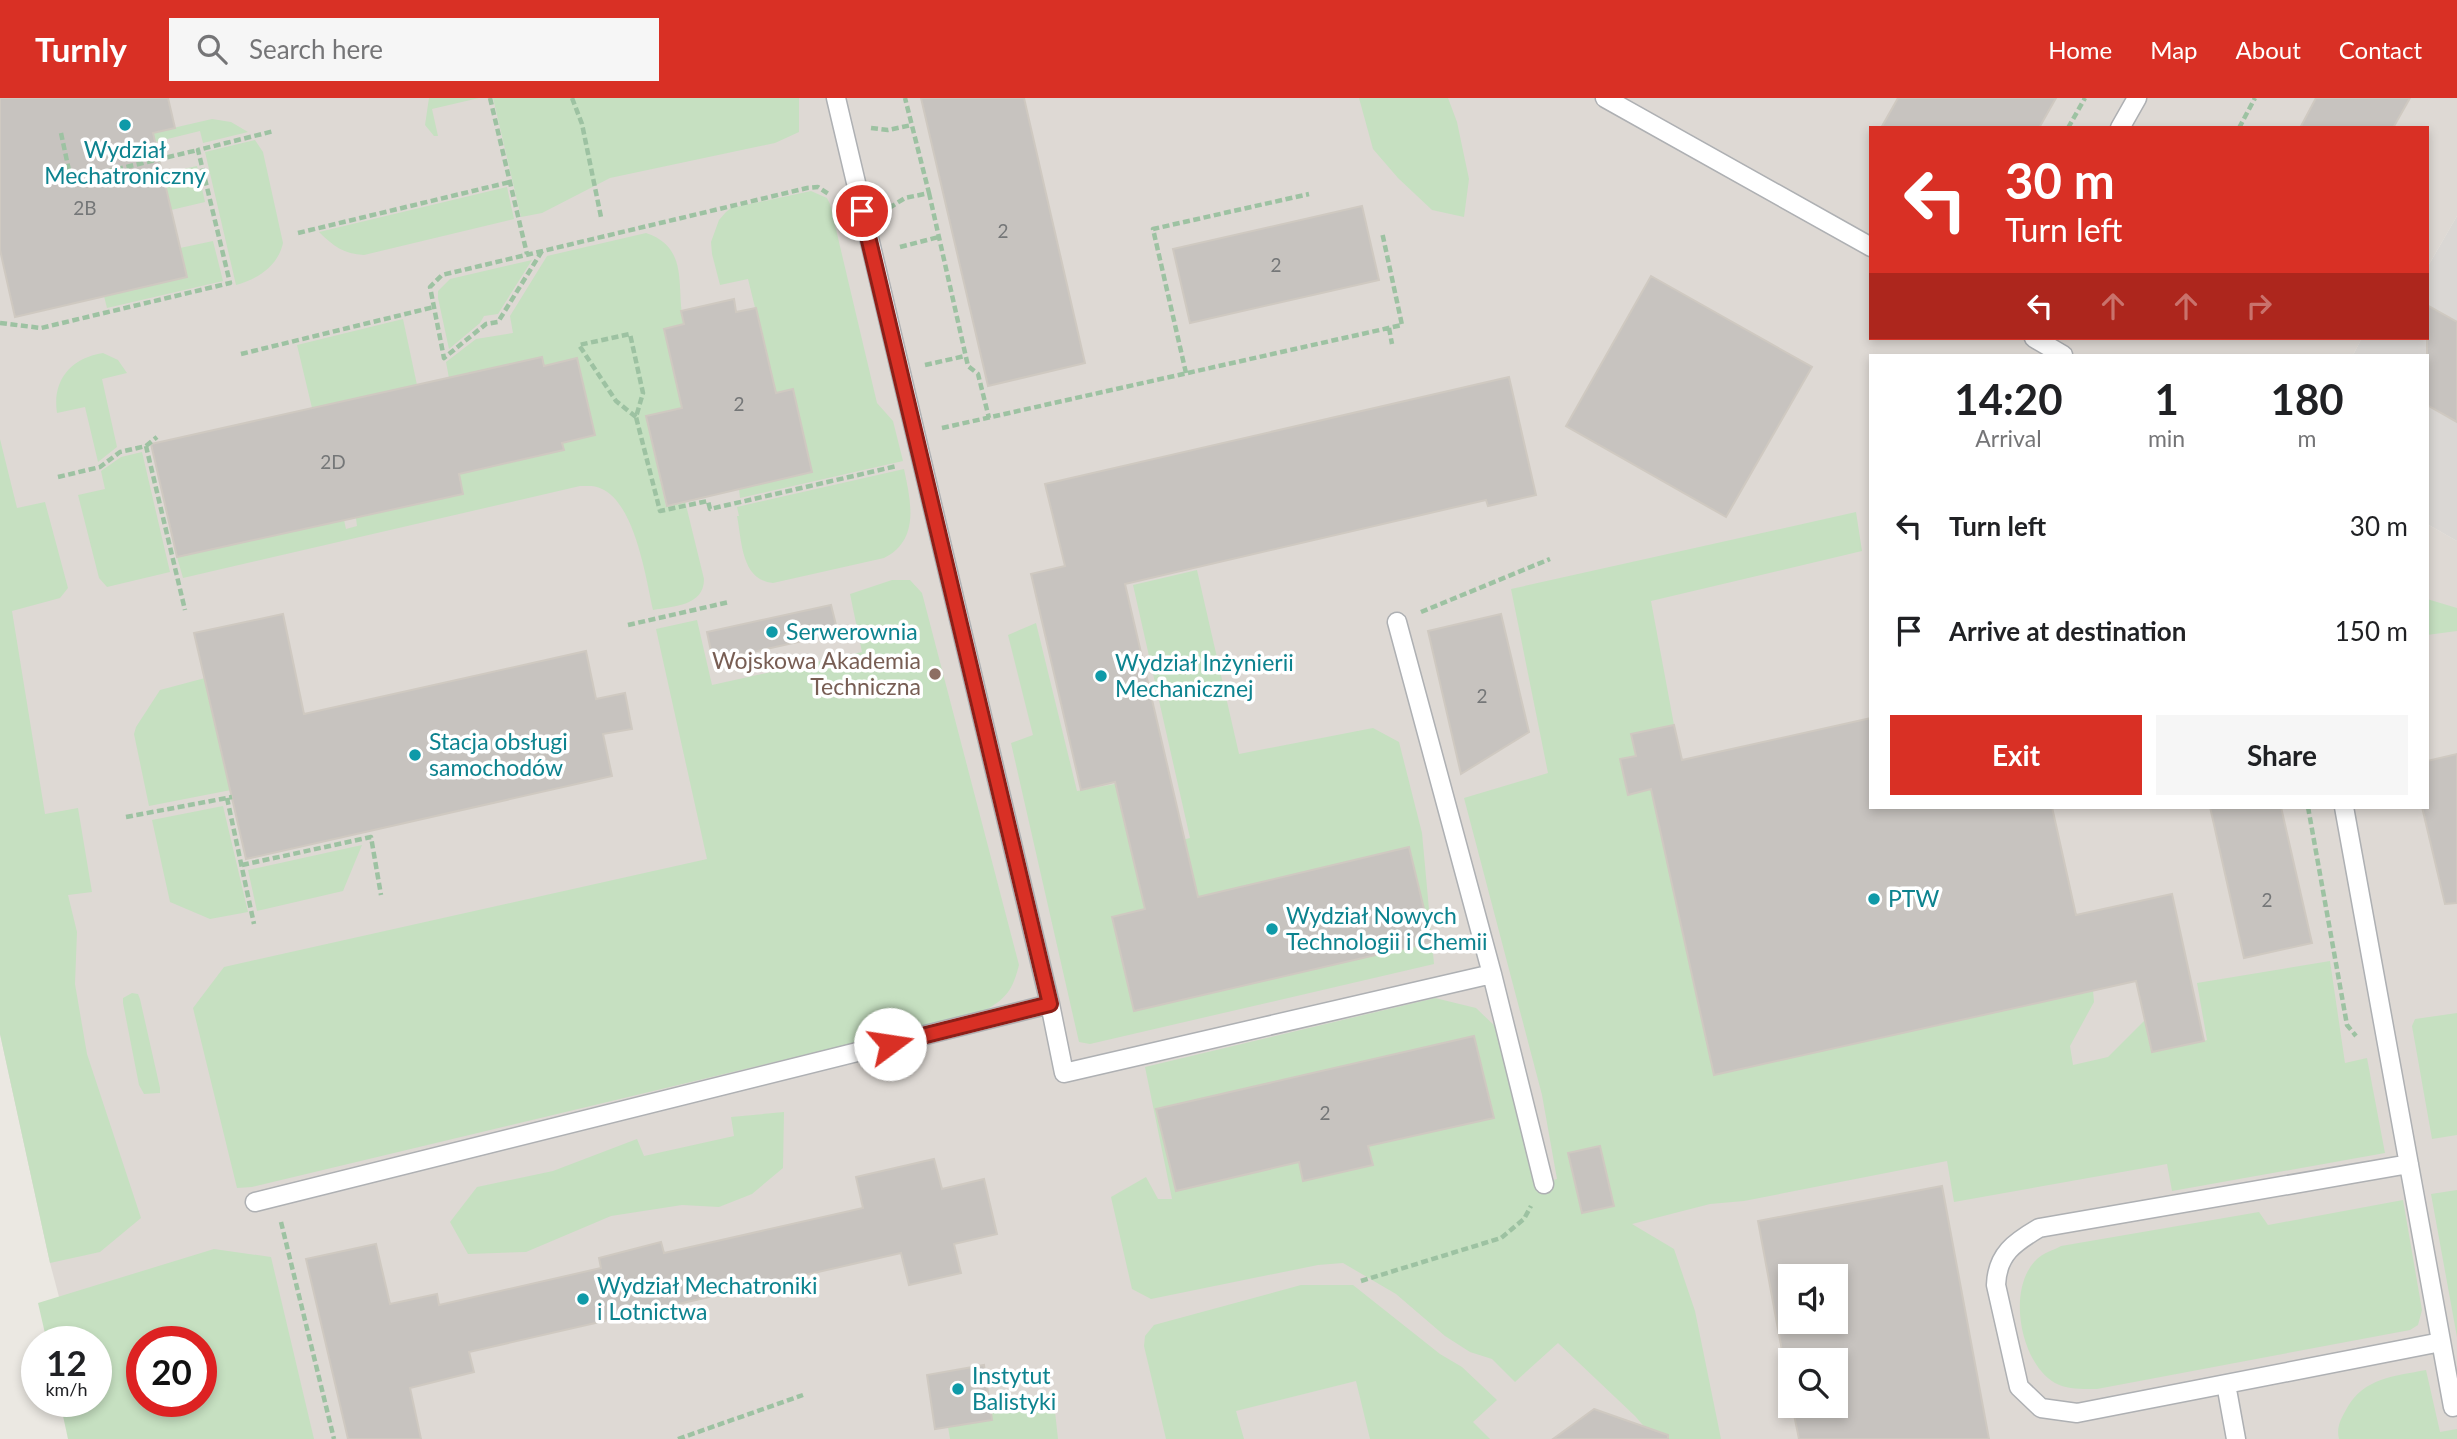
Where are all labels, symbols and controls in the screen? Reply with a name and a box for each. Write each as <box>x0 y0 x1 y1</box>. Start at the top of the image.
search box <box>169 18 659 81</box>
text: Turnly <box>35 29 127 69</box>
icon: search <box>193 30 231 68</box>
text: Search here <box>249 33 383 65</box>
text: Home <box>2048 35 2112 64</box>
text: Map <box>2150 35 2198 64</box>
text: About <box>2236 35 2301 64</box>
text: Contact <box>2339 35 2422 64</box>
marker: Wydział Mechatroniczny <box>117 117 133 133</box>
place label: Wydział Mechatroniczny <box>44 135 206 189</box>
text: 30 m <box>2005 151 2115 209</box>
icon: left <box>1890 154 1981 245</box>
pin <box>832 181 892 241</box>
icon: arrive <box>843 192 881 230</box>
house number: 2B <box>73 196 97 219</box>
text: Turn left <box>2005 210 2122 249</box>
house number: 2 <box>997 219 1009 242</box>
house number: 2 <box>1270 253 1282 276</box>
icon: left <box>2021 287 2059 325</box>
icon: ahead <box>2094 287 2132 325</box>
icon: ahead <box>2167 287 2205 325</box>
icon: right <box>2240 287 2278 325</box>
text: 14:20 <box>1954 374 2063 424</box>
text: 1 <box>2154 374 2179 424</box>
text: 180 <box>2271 374 2344 424</box>
house number: 2 <box>733 392 745 415</box>
text: Arrival <box>1975 424 2042 452</box>
text: min <box>2148 424 2185 452</box>
text: m <box>2298 424 2317 452</box>
house number: 2D <box>320 450 346 473</box>
icon: left <box>1890 507 1928 545</box>
text: Turn left <box>1949 510 2046 542</box>
text: 30 m <box>2350 510 2408 542</box>
icon: arrive <box>1890 612 1928 650</box>
text: Arrive at destination <box>1949 615 2186 647</box>
text: 150 m <box>2335 615 2408 647</box>
place label: Serwerownia <box>786 617 918 645</box>
marker: Serwerownia <box>764 624 780 640</box>
place label: Wojskowa Akademia Techniczna <box>712 646 921 700</box>
place label: Wydział Inżynierii Mechanicznej <box>1115 648 1294 702</box>
marker: Wojskowa Akademia Techniczna <box>927 666 943 682</box>
marker: Wydział Inżynierii Mechanicznej <box>1093 668 1109 684</box>
house number: 2 <box>1476 684 1488 707</box>
button: Exit <box>1890 715 2142 795</box>
button: Share <box>2156 715 2408 795</box>
place label: Stacja obsługi samochodów <box>429 727 568 781</box>
marker: Stacja obsługi samochodów <box>407 747 423 763</box>
place label: PTW <box>1888 884 1939 912</box>
house number: 2 <box>2261 888 2273 911</box>
marker: PTW <box>1866 891 1882 907</box>
place label: Wydział Nowych Technologii i Chemii <box>1286 901 1488 955</box>
marker: Wydział Nowych Technologii i Chemii <box>1264 921 1280 937</box>
position arrow <box>853 1007 927 1081</box>
house number: 2 <box>1319 1101 1331 1124</box>
map controls <box>1778 1264 1848 1418</box>
button: sound <box>1778 1264 1848 1334</box>
place label: Wydział Mechatroniki i Lotnictwa <box>597 1271 817 1325</box>
marker: Wydział Mechatroniki i Lotnictwa <box>575 1291 591 1307</box>
speed limit sign: 20 <box>126 1326 217 1417</box>
text: 12 <box>46 1341 87 1383</box>
button: search <box>1778 1348 1848 1418</box>
place label: Instytut Balistyki <box>972 1361 1056 1415</box>
text: km/h <box>45 1378 88 1400</box>
marker: Instytut Balistyki <box>950 1381 966 1397</box>

